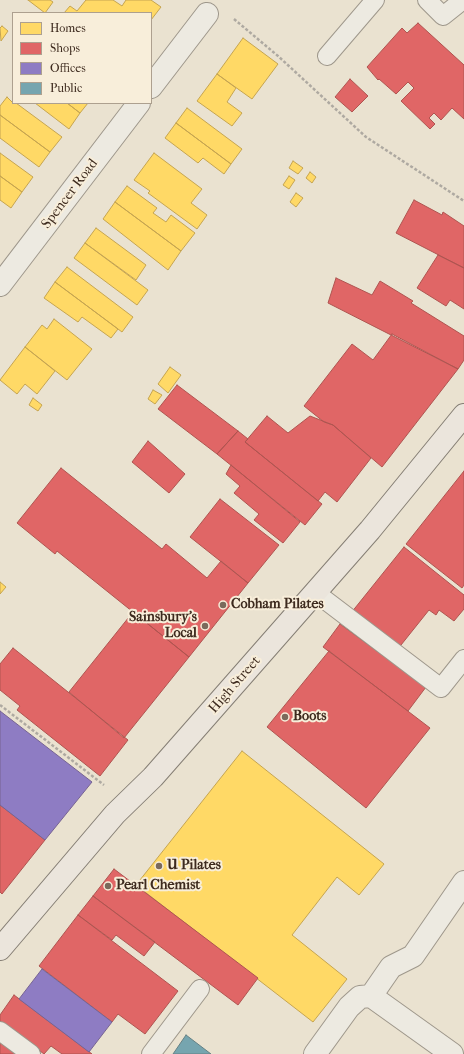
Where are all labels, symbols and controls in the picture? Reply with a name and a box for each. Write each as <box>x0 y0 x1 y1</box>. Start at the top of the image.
legend <box>12 12 152 104</box>
text: Homes <box>50 21 86 35</box>
text: Shops <box>50 41 80 55</box>
text: Offices <box>50 61 86 75</box>
text: Public <box>50 81 82 95</box>
street label: Spencer Road <box>38 156 102 232</box>
place label: Cobham Pilates <box>231 597 324 613</box>
marker: Cobham Pilates <box>218 600 228 610</box>
place label: Sainsbury's Local <box>129 610 197 642</box>
marker: Sainsbury's Local <box>200 621 210 631</box>
street label: High Street <box>206 653 264 717</box>
place label: Boots <box>293 709 326 725</box>
marker: Boots <box>280 712 290 722</box>
place label: U Pilates <box>167 858 221 874</box>
marker: U Pilates <box>154 861 164 871</box>
place label: Pearl Chemist <box>116 878 200 894</box>
marker: Pearl Chemist <box>103 881 113 891</box>

